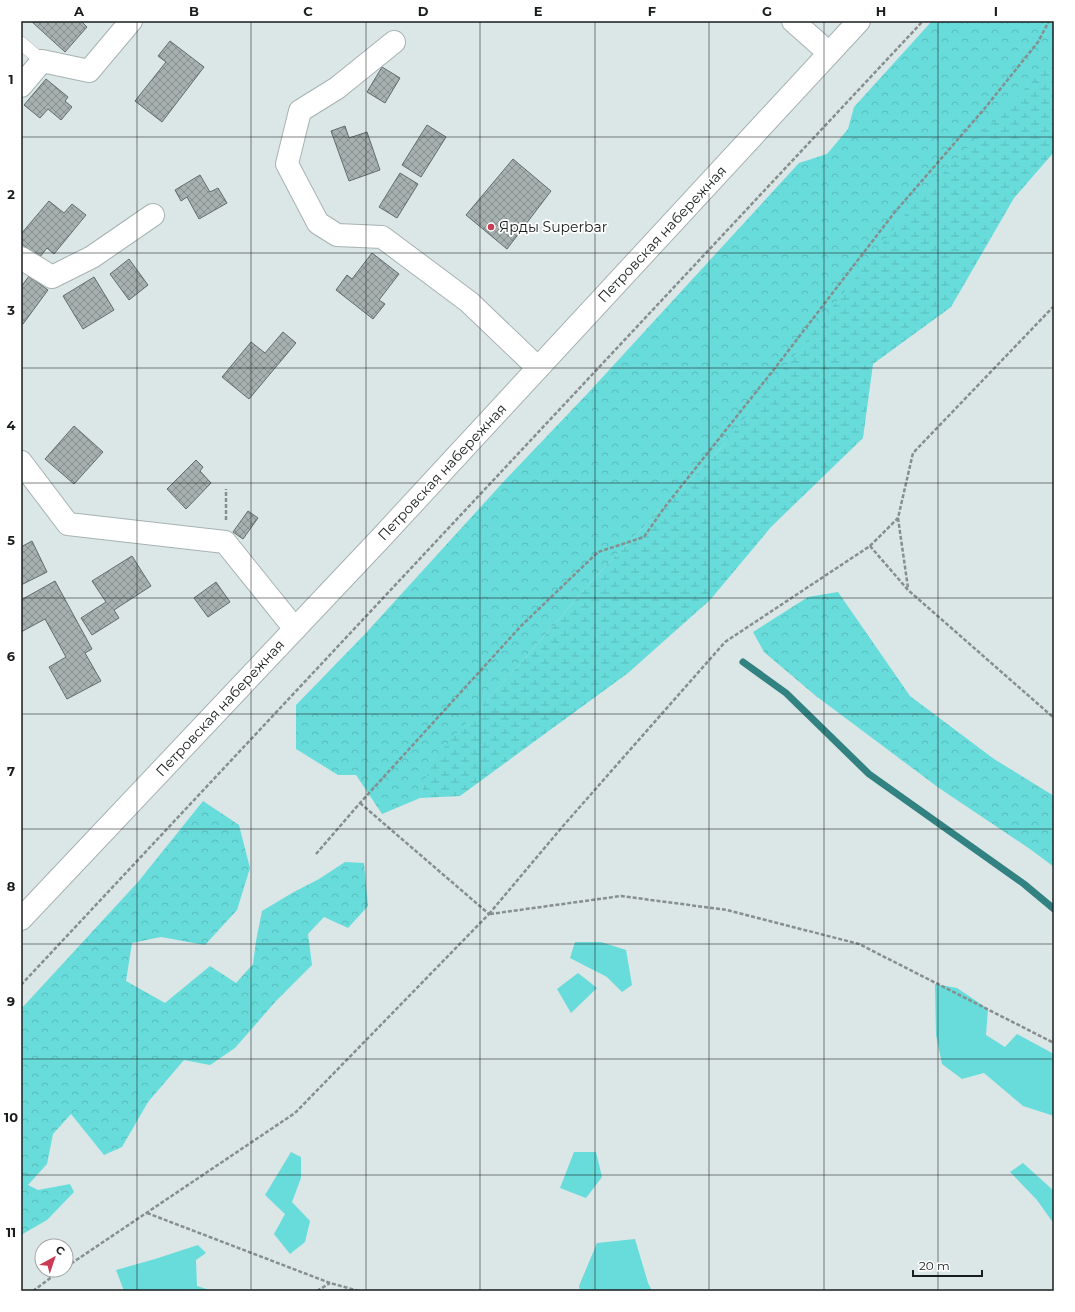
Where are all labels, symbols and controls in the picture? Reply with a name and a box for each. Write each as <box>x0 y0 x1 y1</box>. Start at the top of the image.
text: A <box>73 3 85 19</box>
text: B <box>189 3 199 19</box>
text: C <box>303 3 313 19</box>
text: D <box>418 3 429 19</box>
text: E <box>534 3 543 19</box>
text: F <box>648 3 656 19</box>
text: G <box>762 3 772 19</box>
text: H <box>876 3 886 19</box>
text: I <box>994 3 998 19</box>
text: 1 <box>8 71 14 87</box>
street label: Петровская набережная <box>594 162 730 306</box>
text: 2 <box>7 186 15 202</box>
place label: Ярды Superbar <box>499 218 608 236</box>
marker: Ярды Superbar <box>486 222 496 232</box>
text: 3 <box>6 302 15 318</box>
street label: Петровская набережная <box>374 400 510 544</box>
text: 4 <box>7 417 16 433</box>
text: 5 <box>7 532 15 548</box>
street label: Петровская набережная <box>152 636 288 780</box>
text: 6 <box>7 648 16 664</box>
text: 7 <box>7 763 15 779</box>
text: 8 <box>7 878 16 894</box>
text: 9 <box>7 993 15 1009</box>
text: 10 <box>4 1109 18 1125</box>
text: 11 <box>6 1224 16 1240</box>
north arrow <box>34 1238 74 1278</box>
text: С <box>53 1242 68 1258</box>
scale bar <box>913 1252 982 1278</box>
text: 20 m <box>919 1258 950 1273</box>

